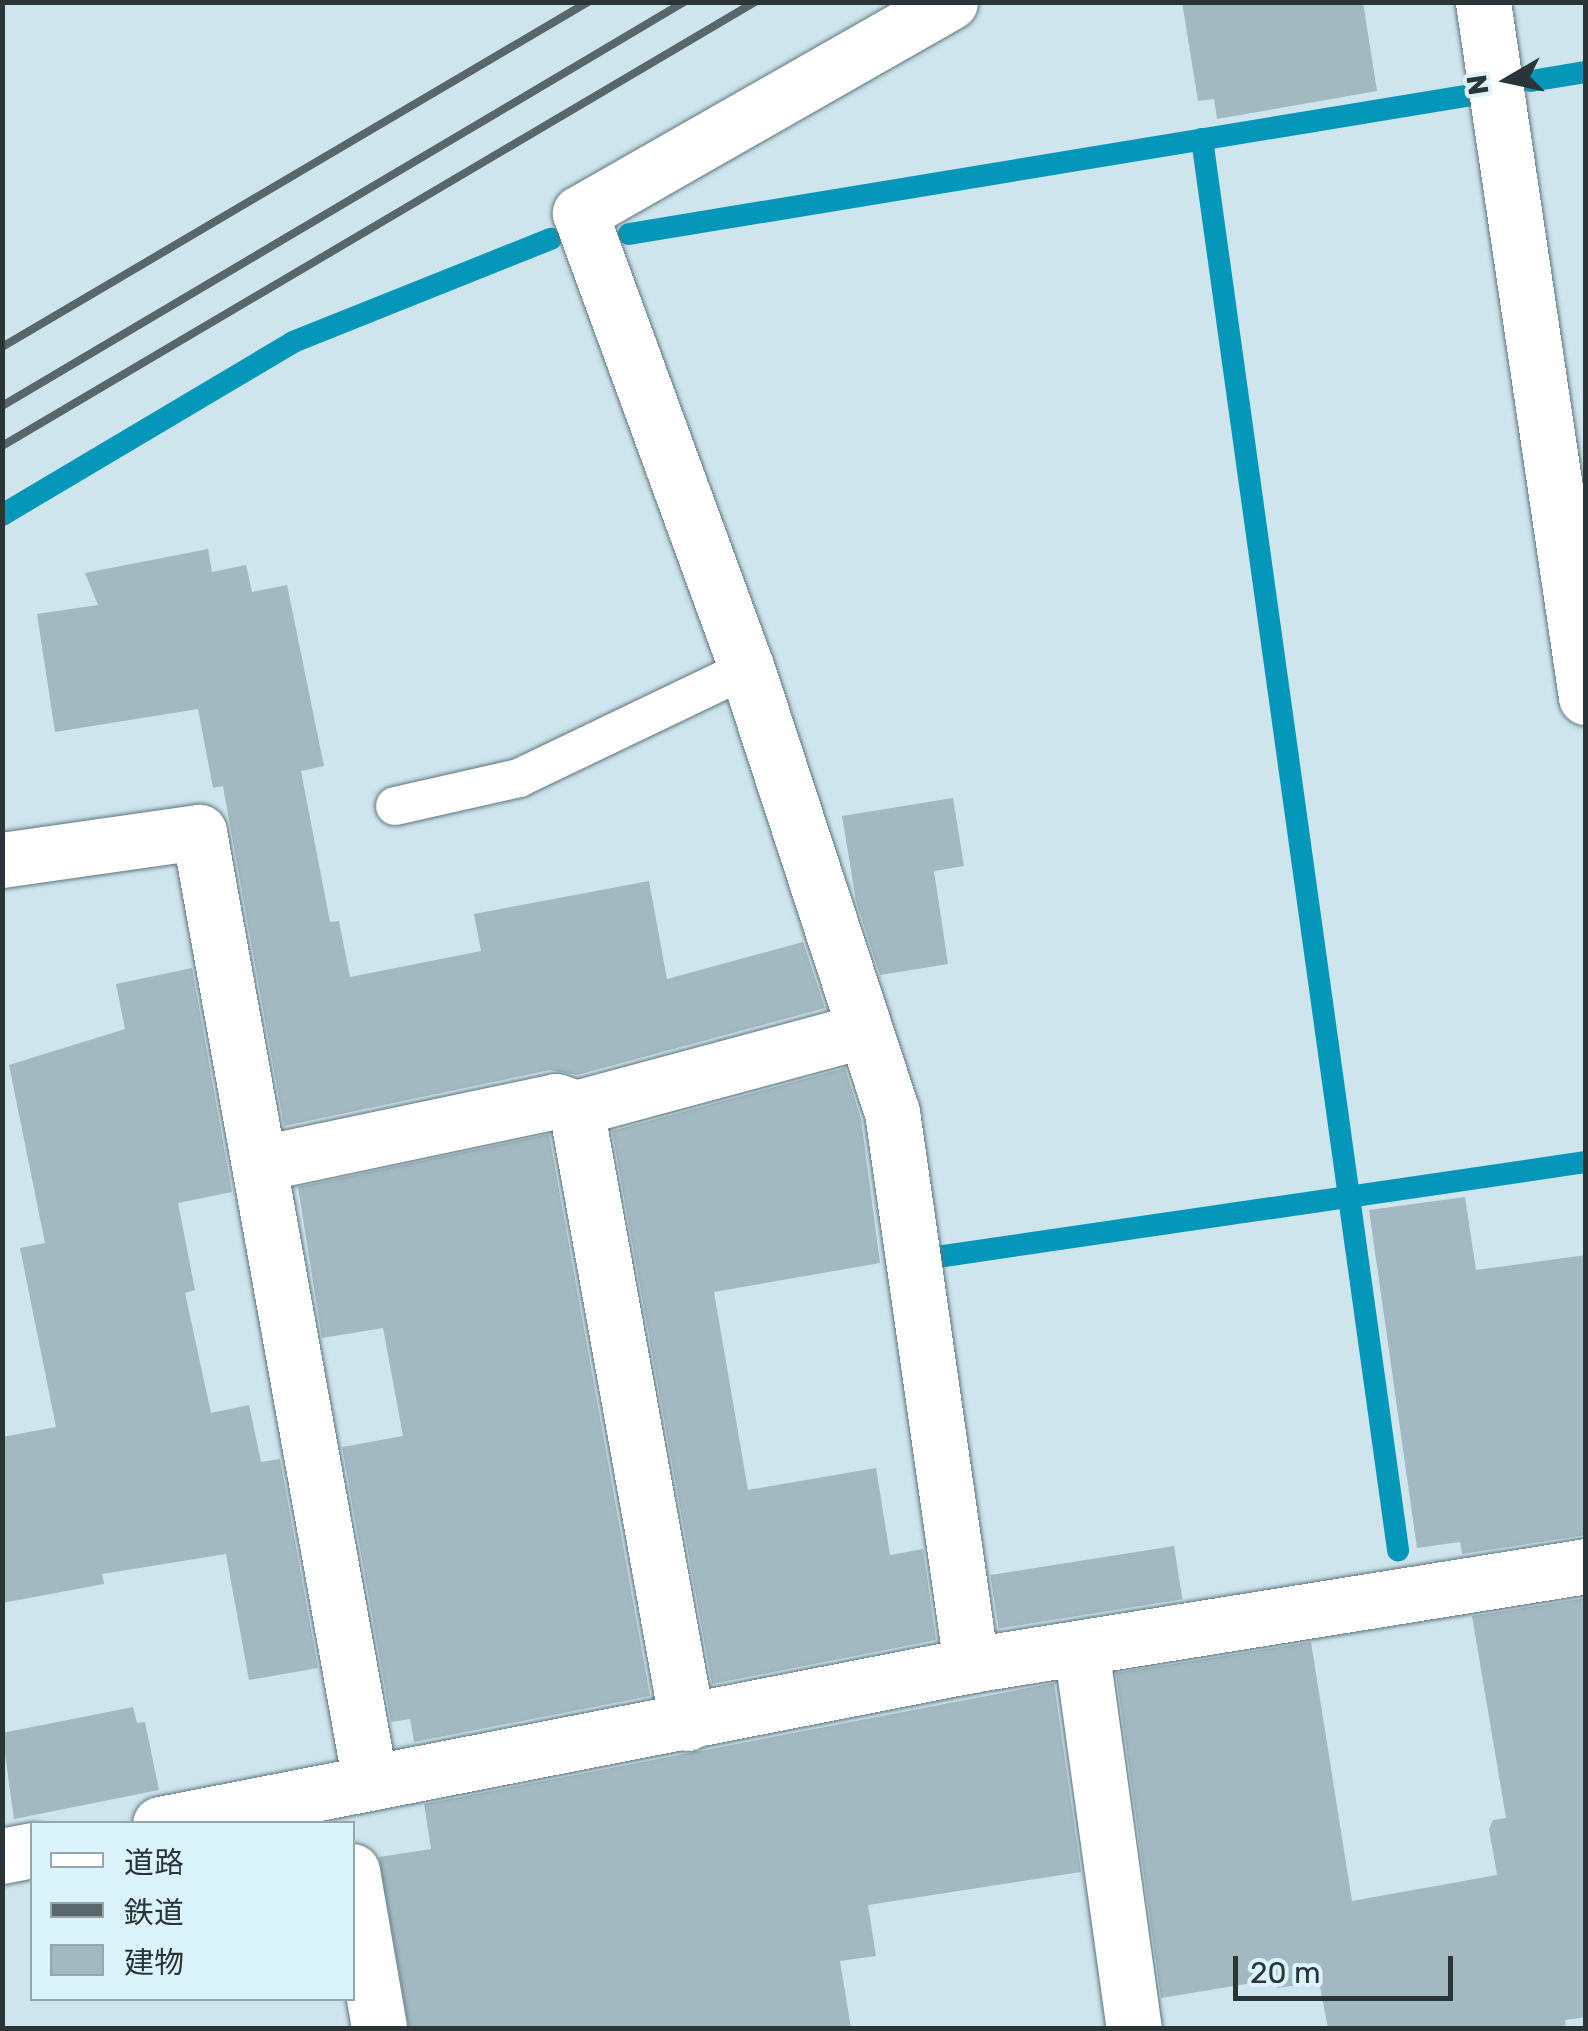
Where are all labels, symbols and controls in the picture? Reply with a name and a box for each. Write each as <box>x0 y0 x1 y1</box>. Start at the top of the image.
north arrow <box>1458 30 1558 130</box>
text: N <box>1460 72 1496 97</box>
legend <box>30 1821 355 2001</box>
text: 道路 <box>124 1845 184 1881</box>
text: 鉄道 <box>124 1895 184 1931</box>
scale bar <box>1238 1936 1458 1998</box>
text: 建物 <box>124 1945 184 1981</box>
text: 20 m <box>1250 1955 1321 1991</box>

